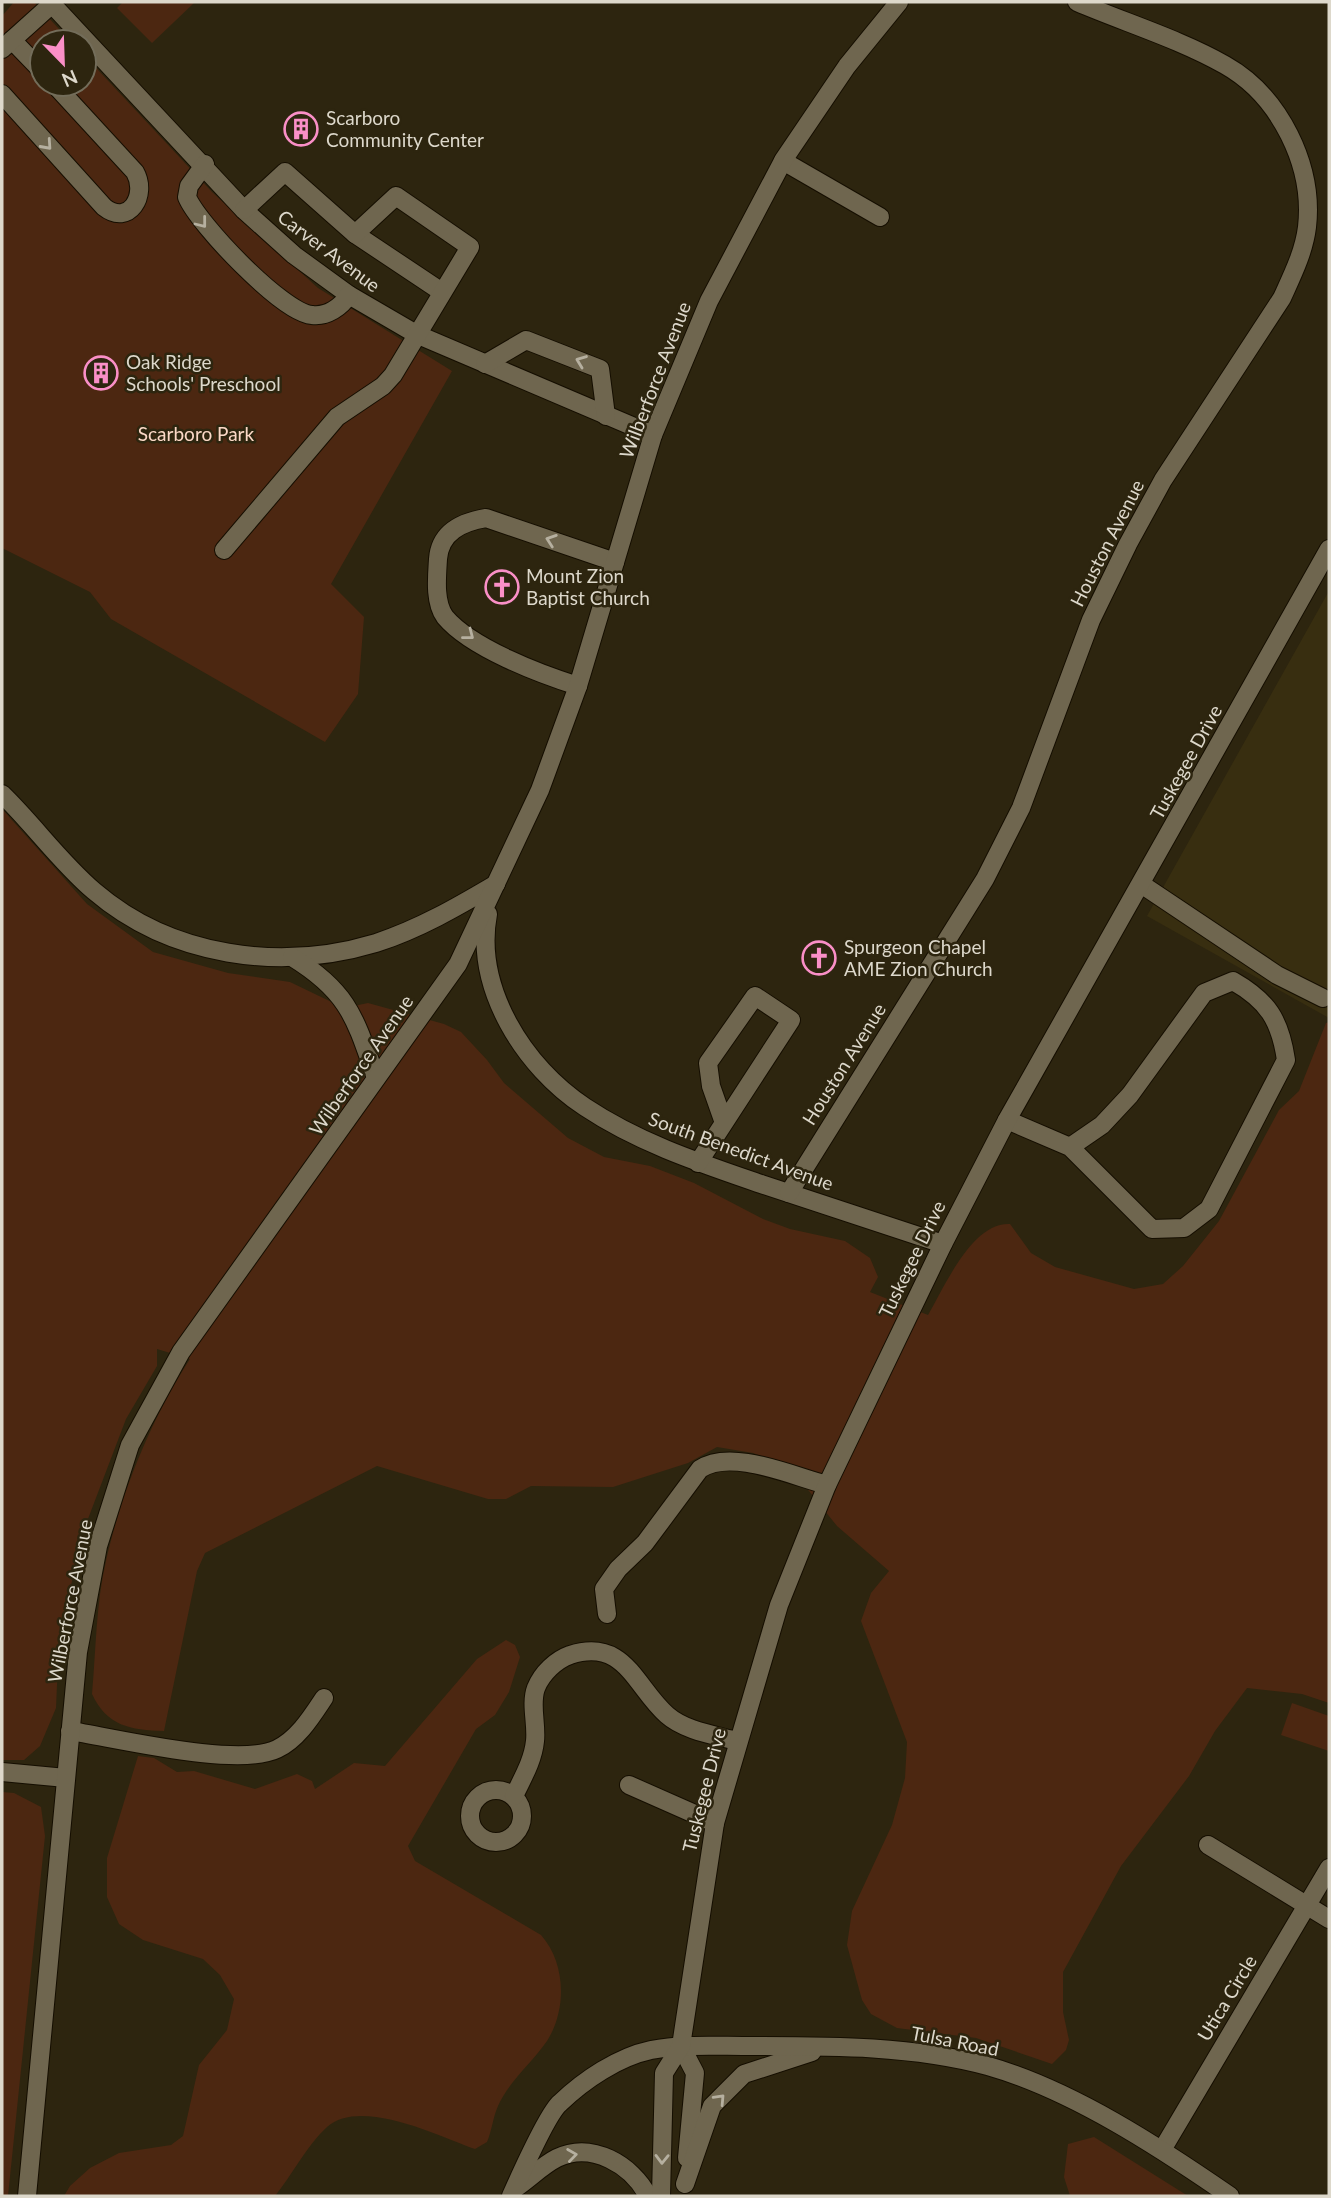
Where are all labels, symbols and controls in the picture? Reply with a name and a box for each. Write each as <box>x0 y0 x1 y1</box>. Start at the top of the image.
north arrow <box>28 28 98 98</box>
text: N <box>59 66 81 93</box>
place label: Scarboro Community Center <box>326 106 484 151</box>
building icon: Scarboro Community Center <box>282 110 320 148</box>
one-way arrow <box>39 137 52 150</box>
street label: Carver Avenue <box>274 205 385 297</box>
one-way arrow <box>194 214 206 227</box>
street label: Wilberforce Avenue <box>614 298 695 461</box>
place label: Oak Ridge Schools' Preschool <box>126 350 281 395</box>
building icon: Oak Ridge Schools' Preschool <box>82 354 120 392</box>
one-way arrow <box>575 356 587 370</box>
park label: Scarboro Park <box>138 422 255 445</box>
street label: Houston Avenue <box>1065 476 1148 610</box>
one-way arrow <box>545 534 557 548</box>
place label: Mount Zion Baptist Church <box>526 564 650 609</box>
church icon: Mount Zion Baptist Church <box>483 568 521 606</box>
one-way arrow <box>461 626 474 639</box>
street label: Tuskegee Drive <box>1145 701 1226 823</box>
place label: Spurgeon Chapel AME Zion Church <box>844 935 993 980</box>
church icon: Spurgeon Chapel AME Zion Church <box>800 939 838 977</box>
street label: Wilberforce Avenue <box>304 990 418 1139</box>
street label: Houston Avenue <box>797 999 890 1129</box>
street label: South Benedict Avenue <box>646 1106 837 1195</box>
street label: Tuskegee Drive <box>873 1197 950 1321</box>
street label: Wilberforce Avenue <box>42 1517 97 1685</box>
street label: Tuskegee Drive <box>677 1725 730 1854</box>
street label: Utica Circle <box>1192 1951 1261 2045</box>
street label: Tulsa Road <box>909 2021 1001 2060</box>
one-way arrow <box>712 2094 724 2107</box>
one-way arrow <box>566 2148 578 2163</box>
one-way arrow <box>654 2154 670 2164</box>

